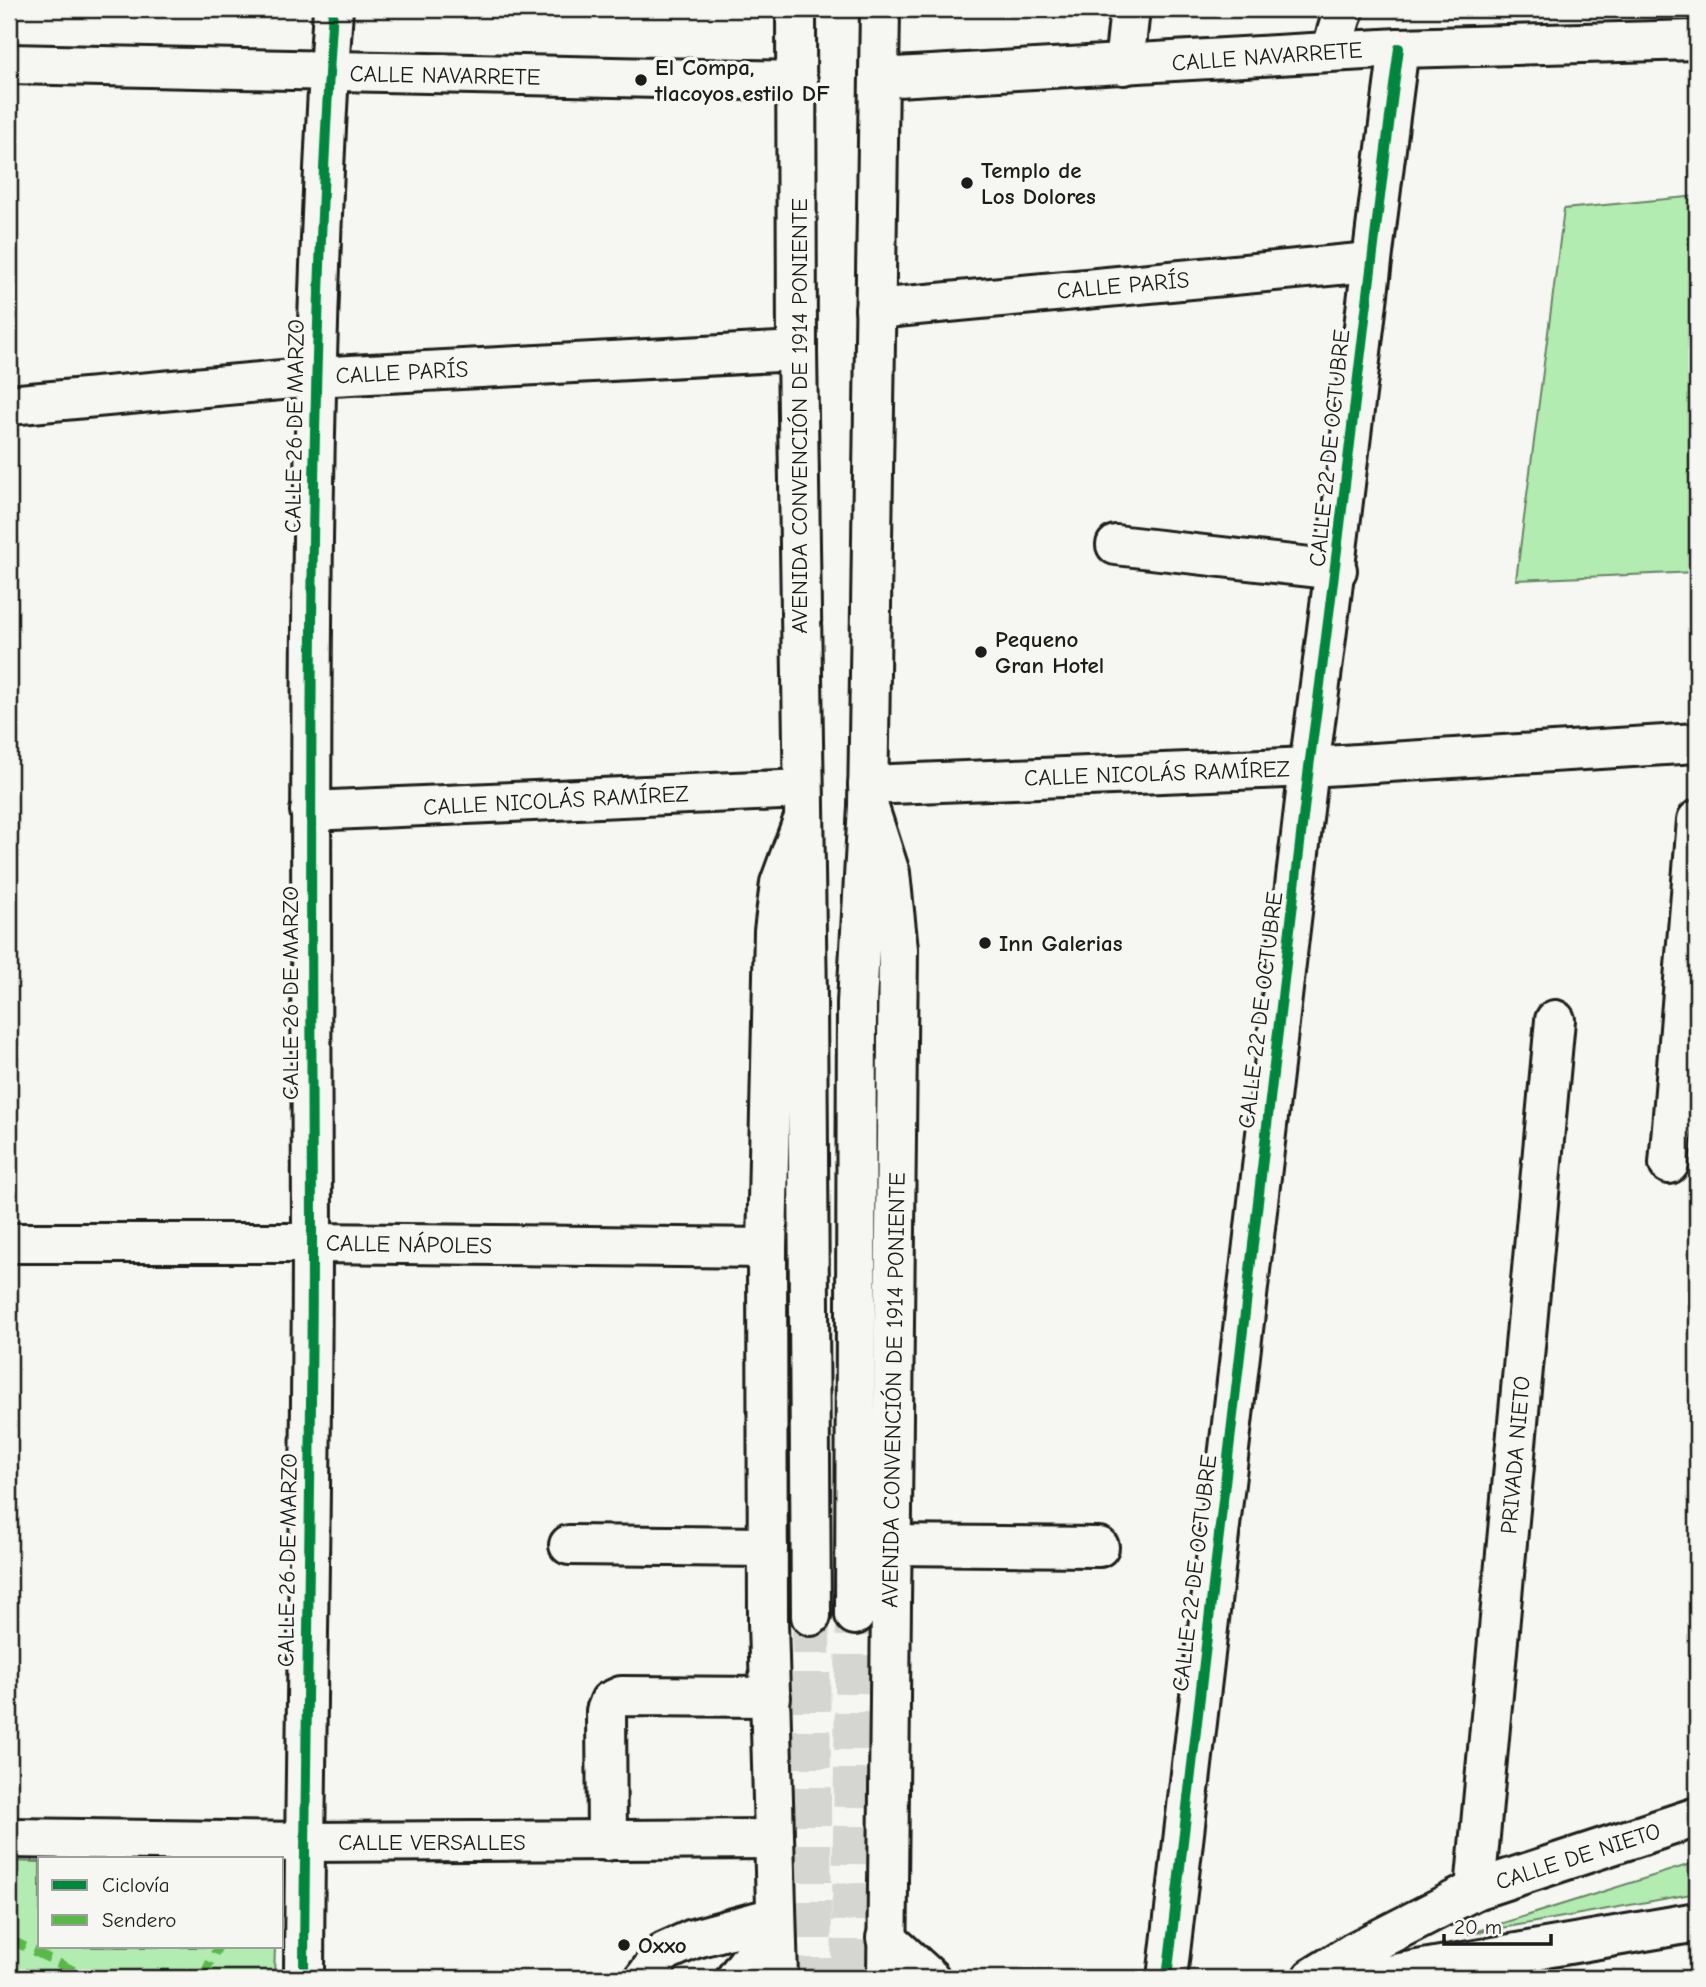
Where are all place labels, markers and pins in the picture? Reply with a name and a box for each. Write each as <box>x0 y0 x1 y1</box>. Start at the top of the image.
place label: El Compa, tlacoyos estilo DF <box>654 54 830 107</box>
marker: El Compa, tlacoyos estilo DF <box>633 72 649 88</box>
place label: Templo de Los Dolores <box>981 157 1096 210</box>
marker: Templo de Los Dolores <box>959 175 975 191</box>
place label: Pequeno Gran Hotel <box>995 626 1104 679</box>
marker: Pequeno Gran Hotel <box>973 644 989 660</box>
place label: Inn Galerias <box>999 930 1123 957</box>
marker: Inn Galerias <box>977 935 993 951</box>
place label: Oxxo <box>638 1932 687 1959</box>
marker: Oxxo <box>616 1937 632 1953</box>

